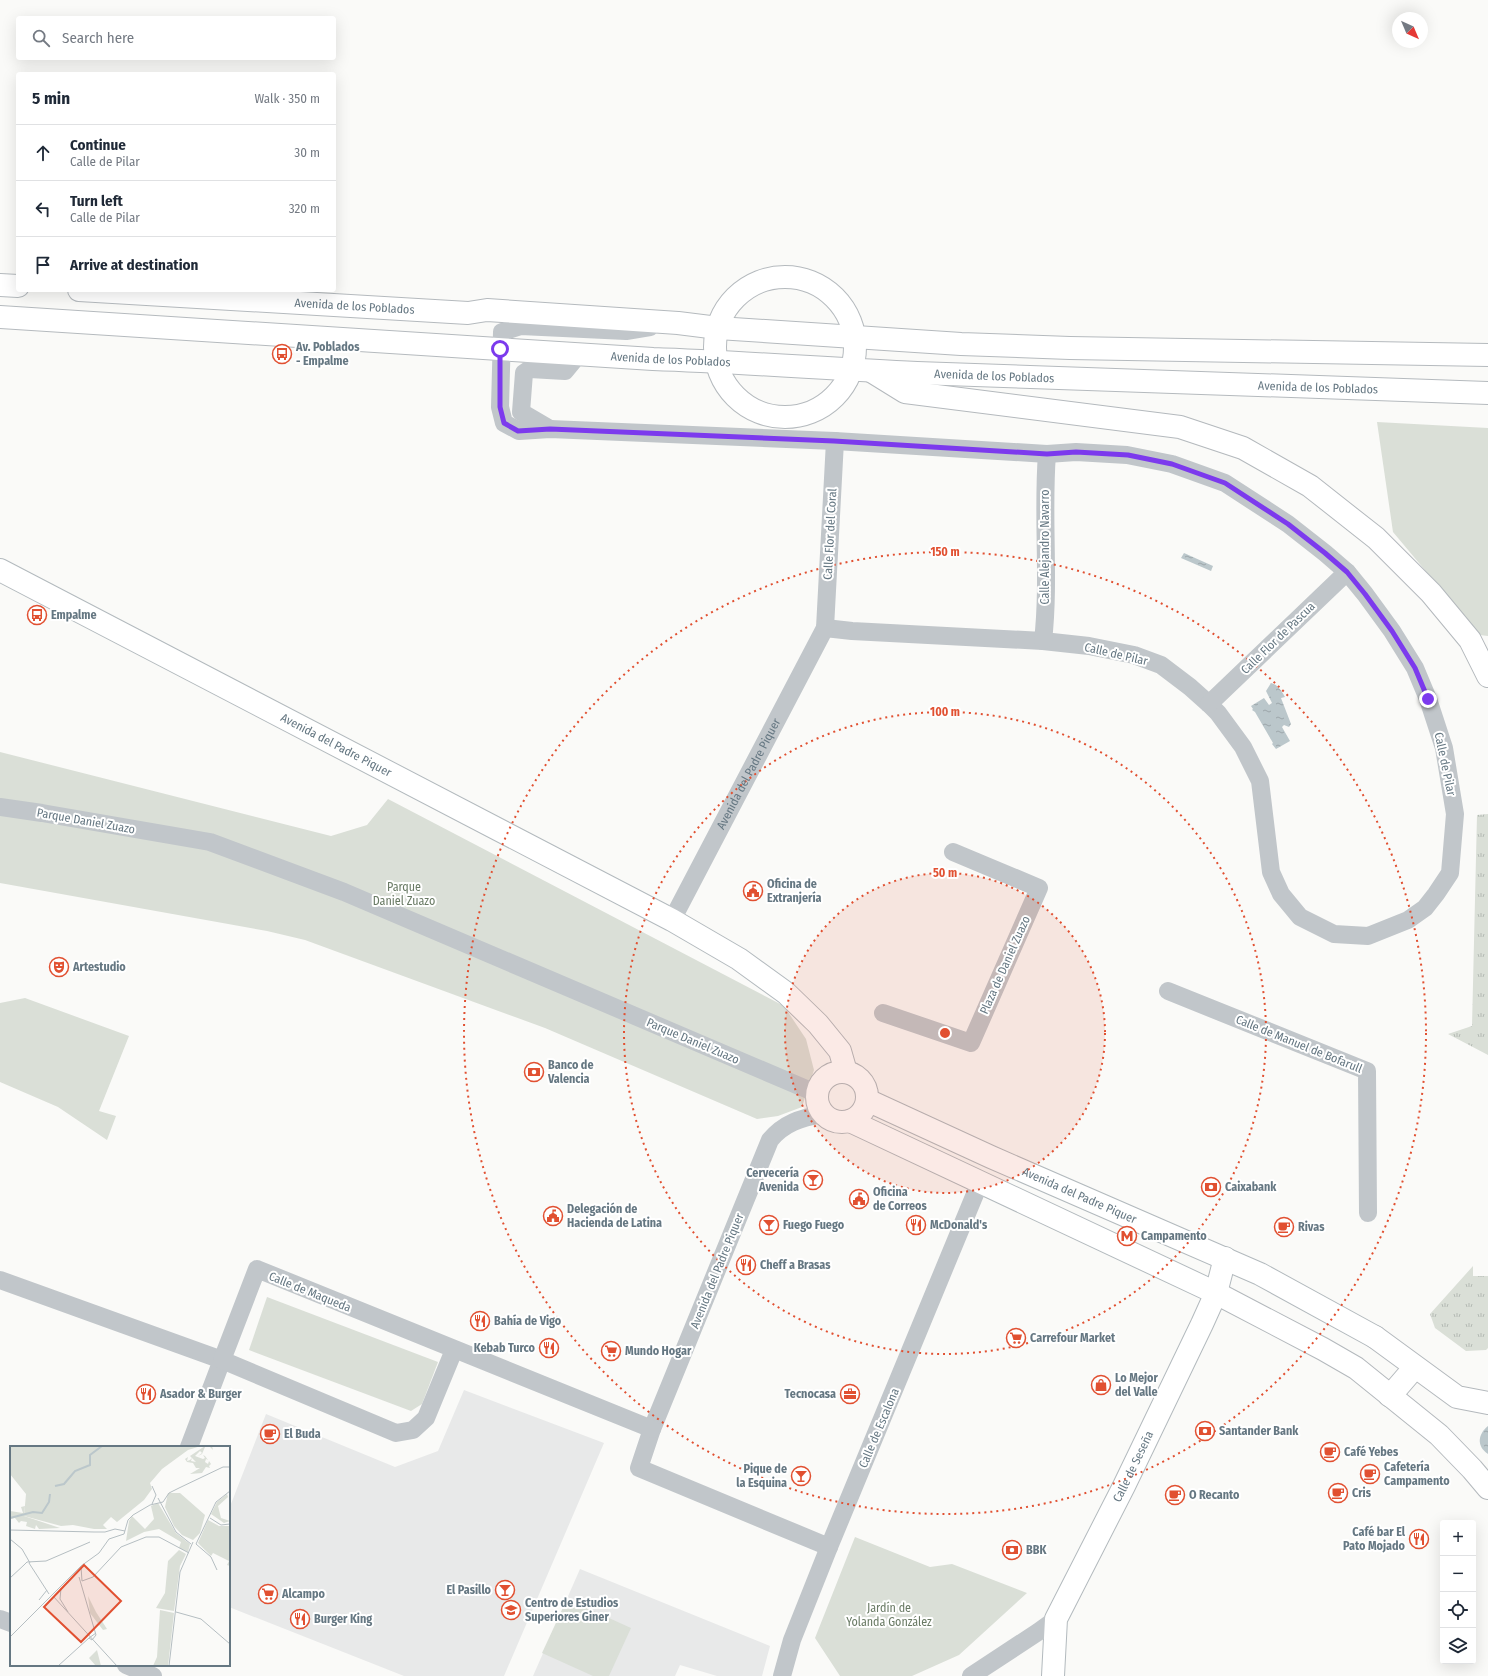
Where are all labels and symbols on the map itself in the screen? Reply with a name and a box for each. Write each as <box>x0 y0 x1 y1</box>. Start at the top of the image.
north arrow <box>1392 12 1428 48</box>
street label: Avenida de los Poblados <box>294 296 415 317</box>
place label: Av. Poblados - Empalme <box>295 340 360 368</box>
route start <box>491 340 509 358</box>
bus stop icon: Av. Poblados - Empalme <box>271 343 293 365</box>
street label: Avenida de los Poblados <box>610 349 731 369</box>
street label: Avenida de los Poblados <box>934 367 1055 385</box>
street label: Avenida de los Poblados <box>1258 379 1378 397</box>
street label: Calle Flor del Coral <box>821 488 839 580</box>
street label: Calle Alejandro Navarro <box>1038 489 1052 605</box>
text: 150 m <box>930 545 960 559</box>
street label: Calle Flor de Pascua <box>1238 599 1318 677</box>
bus stop icon: Empalme <box>26 604 48 626</box>
place label: Empalme <box>51 608 97 622</box>
street label: Calle de Pilar <box>1083 640 1150 668</box>
route end <box>1419 690 1437 708</box>
text: 100 m <box>930 705 960 719</box>
street label: Avenida del Padre Piquer <box>278 710 395 780</box>
street label: Avenida del Padre Piquer <box>714 715 784 832</box>
street label: Calle de Pilar <box>1431 731 1459 798</box>
street label: Parque Daniel Zuazo <box>36 805 136 837</box>
text: 50 m <box>933 866 957 880</box>
place label: Oficina de Extranjería <box>767 877 822 905</box>
park label: Parque Daniel Zuazo <box>373 880 435 908</box>
public building icon: Oficina de Extranjería <box>742 880 764 902</box>
street label: Plaza de Daniel Zuazo <box>977 914 1033 1016</box>
theatre icon: Artestudio <box>48 956 70 978</box>
place label: Artestudio <box>72 960 126 974</box>
street label: Calle de Manuel de Bofarull <box>1234 1012 1364 1076</box>
street label: Parque Daniel Zuazo <box>645 1015 741 1067</box>
centre of rings <box>938 1026 952 1040</box>
place label: Banco de Valencia <box>547 1058 593 1086</box>
bank icon: Banco de Valencia <box>523 1061 545 1083</box>
street label: Avenida del Padre Piquer <box>1020 1165 1140 1227</box>
place label: Cervecería Avenida <box>746 1166 799 1194</box>
bar icon: Cervecería Avenida <box>802 1169 824 1191</box>
bank icon: Caixabank <box>1200 1176 1222 1198</box>
place label: Caixabank <box>1225 1180 1277 1194</box>
place label: Oficina de Correos <box>873 1185 928 1213</box>
public building icon: Oficina de Correos <box>848 1188 870 1210</box>
place label: Delegación de Hacienda de Latina <box>567 1202 662 1230</box>
public building icon: Delegación de Hacienda de Latina <box>542 1205 564 1227</box>
street label: Avenida del Padre Piquer <box>687 1211 747 1331</box>
bar icon: Fuego Fuego <box>758 1214 780 1236</box>
restaurant icon: McDonald's <box>905 1214 927 1236</box>
cafe icon: Rivas <box>1273 1216 1295 1238</box>
place label: Fuego Fuego <box>783 1218 845 1232</box>
place label: McDonald's <box>930 1218 988 1232</box>
place label: Rivas <box>1298 1220 1325 1234</box>
metro station icon: Campamento <box>1116 1225 1138 1247</box>
place label: Campamento <box>1141 1229 1207 1243</box>
restaurant icon: Cheff a Brasas <box>735 1254 757 1276</box>
place label: Cheff a Brasas <box>760 1258 831 1272</box>
street label: Calle de Maqueda <box>267 1269 353 1315</box>
restaurant icon: Bahía de Vigo <box>469 1310 491 1332</box>
place label: Bahía de Vigo <box>494 1314 562 1328</box>
supermarket icon: Carrefour Market <box>1005 1327 1027 1349</box>
place label: Carrefour Market <box>1030 1331 1116 1345</box>
restaurant icon: Kebab Turco <box>538 1337 560 1359</box>
supermarket icon: Mundo Hogar <box>600 1340 622 1362</box>
place label: Kebab Turco <box>474 1341 536 1355</box>
place label: Mundo Hogar <box>625 1344 692 1358</box>
place label: Lo Mejor del Valle <box>1115 1371 1158 1399</box>
shop icon: Lo Mejor del Valle <box>1090 1374 1112 1396</box>
restaurant icon: Asador & Burger <box>135 1383 157 1405</box>
office icon: Tecnocasa <box>839 1383 861 1405</box>
street label: Calle de Escalona <box>856 1386 902 1470</box>
place label: Asador & Burger <box>159 1387 242 1401</box>
place label: Tecnocasa <box>785 1387 836 1401</box>
bank icon: Santander Bank <box>1194 1420 1216 1442</box>
cafe icon: El Buda <box>259 1423 281 1445</box>
place label: Santander Bank <box>1219 1424 1299 1438</box>
place label: El Buda <box>284 1427 321 1441</box>
street label: Calle de Seseña <box>1110 1429 1156 1504</box>
cafe icon: Café Yebes <box>1319 1441 1341 1463</box>
place label: Café Yebes <box>1344 1445 1399 1459</box>
inset map <box>10 1446 230 1666</box>
place label: Cafetería Campamento <box>1384 1460 1450 1488</box>
place label: Pique de la Esquina <box>736 1462 787 1490</box>
cafe icon: Cafetería Campamento <box>1359 1463 1381 1485</box>
bar icon: Pique de la Esquina <box>790 1465 812 1487</box>
cafe icon: Cris <box>1327 1482 1349 1504</box>
cafe icon: O Recanto <box>1164 1484 1186 1506</box>
place label: Cris <box>1352 1486 1372 1500</box>
place label: O Recanto <box>1189 1488 1240 1502</box>
place label: Café bar El Pato Mojado <box>1343 1525 1406 1553</box>
restaurant icon: Café bar El Pato Mojado <box>1408 1528 1430 1550</box>
bank icon: BBK <box>1001 1539 1023 1561</box>
place label: BBK <box>1026 1543 1047 1557</box>
bar icon: El Pasillo <box>494 1579 516 1601</box>
supermarket icon: Alcampo <box>257 1583 279 1605</box>
place label: El Pasillo <box>447 1583 492 1597</box>
place label: Alcampo <box>281 1587 325 1601</box>
place label: Centro de Estudios Superiores Giner <box>525 1596 619 1624</box>
school or university icon: Centro de Estudios Superiores Giner <box>500 1599 522 1621</box>
park label: Jardín de Yolanda González <box>846 1601 932 1629</box>
restaurant icon: Burger King <box>289 1608 311 1630</box>
place label: Burger King <box>314 1612 372 1626</box>

